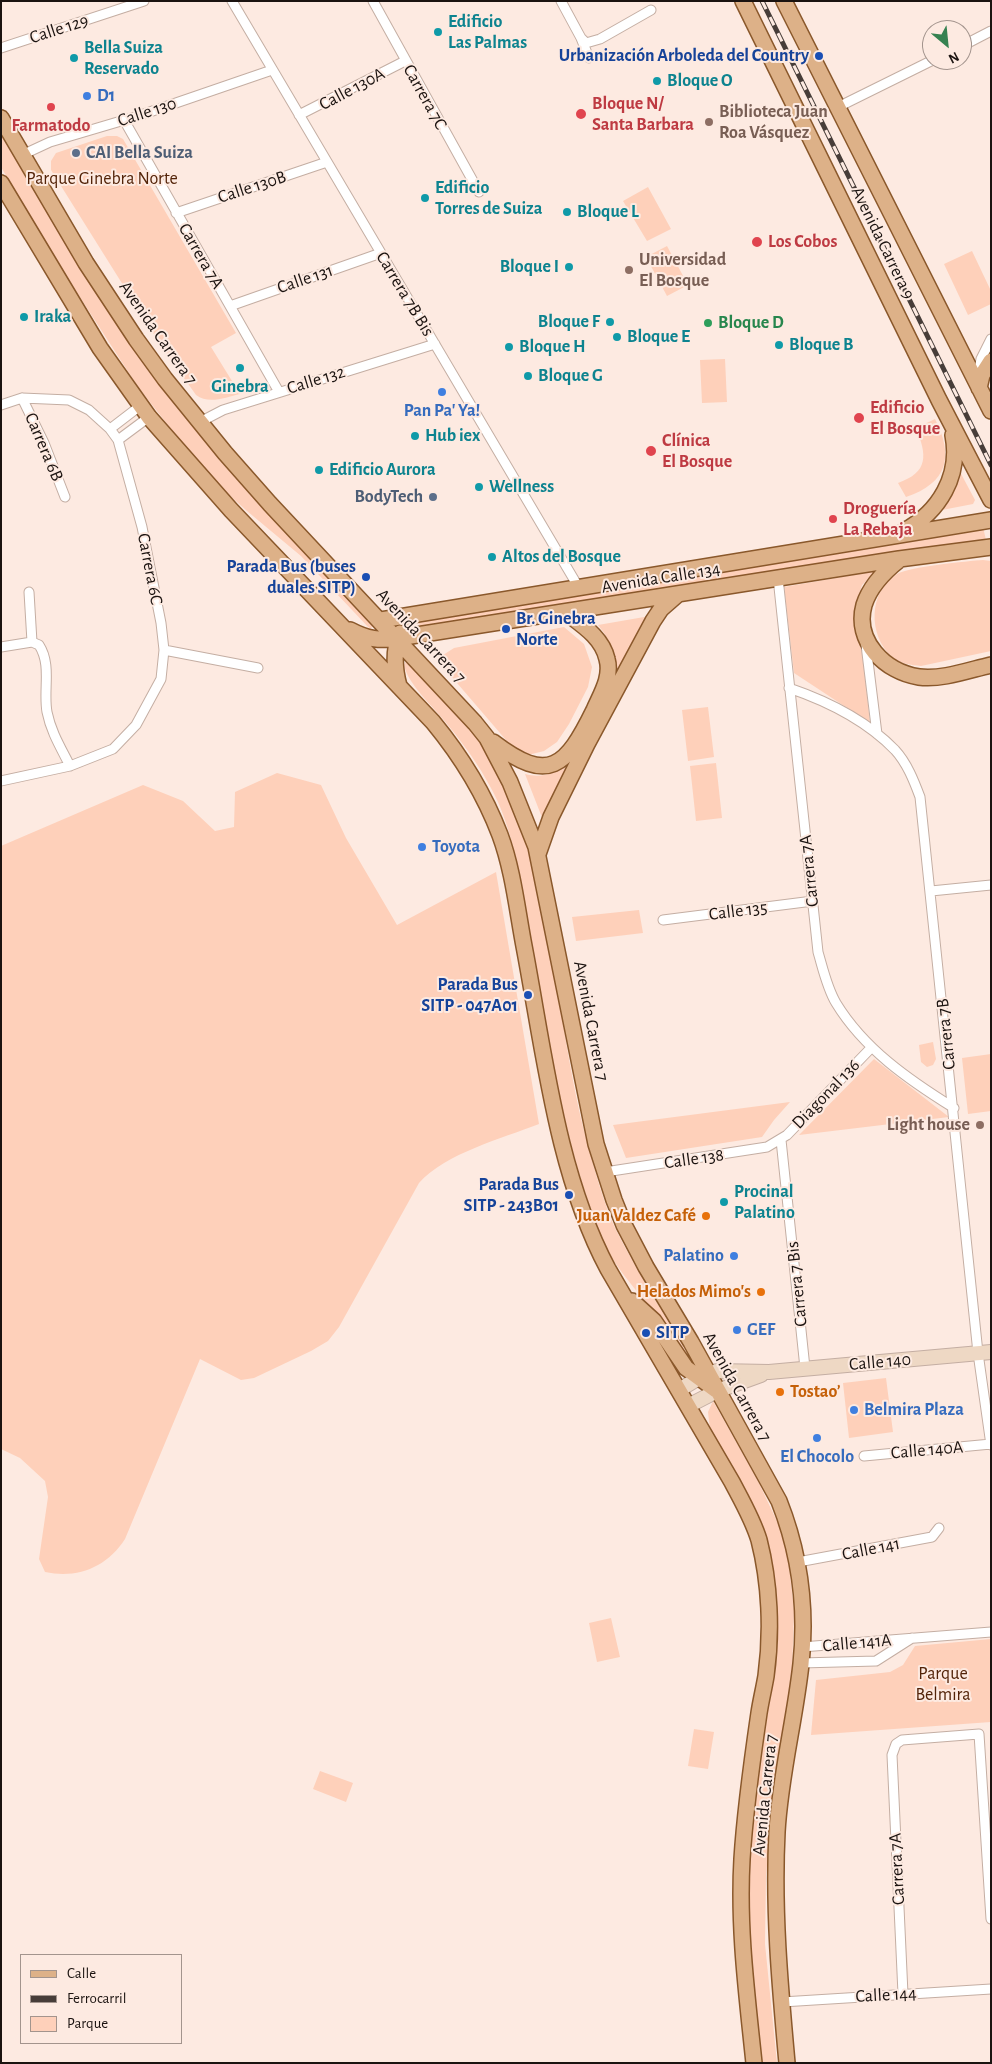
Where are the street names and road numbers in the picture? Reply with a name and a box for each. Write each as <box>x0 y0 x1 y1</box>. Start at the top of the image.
street label: Calle 129 <box>27 9 91 49</box>
street label: Carrera 7C <box>398 61 452 133</box>
street label: Calle 130A <box>315 63 389 115</box>
street label: Calle 130 <box>115 92 179 132</box>
street label: Calle 130B <box>215 166 289 208</box>
street label: Avenida Carrera 9 <box>846 183 920 303</box>
street label: Carrera 7A <box>174 219 228 293</box>
street label: Carrera 7B Bis <box>371 248 439 340</box>
street label: Calle 131 <box>274 259 336 299</box>
street label: Avenida Carrera 7 <box>114 277 202 389</box>
street label: Calle 132 <box>284 361 348 399</box>
street label: Carrera 6B <box>20 409 68 485</box>
street label: Carrera 6C <box>133 532 167 606</box>
street label: Avenida Calle 134 <box>600 558 722 598</box>
street label: Avenida Carrera 7 <box>372 584 470 688</box>
street label: Carrera 7A <box>794 834 824 908</box>
street label: Calle 135 <box>707 897 769 925</box>
street label: Avenida Carrera 7 <box>569 959 613 1083</box>
street label: Carrera 7B <box>932 997 960 1071</box>
street label: Diagonal 136 <box>787 1055 865 1133</box>
street label: Calle 138 <box>663 1144 725 1174</box>
street label: Carrera 7 Bis <box>782 1240 812 1328</box>
street label: Avenida Carrera 7 <box>698 1328 776 1446</box>
street label: Calle 140 <box>848 1349 912 1375</box>
street label: Calle 140A <box>890 1436 964 1464</box>
street label: Calle 141 <box>840 1533 902 1565</box>
street label: Calle 141A <box>822 1629 892 1657</box>
street label: Avenida Carrera 7 <box>748 1733 782 1857</box>
street label: Carrera 7A <box>884 1832 910 1906</box>
street label: Calle 144 <box>855 1983 917 2007</box>

